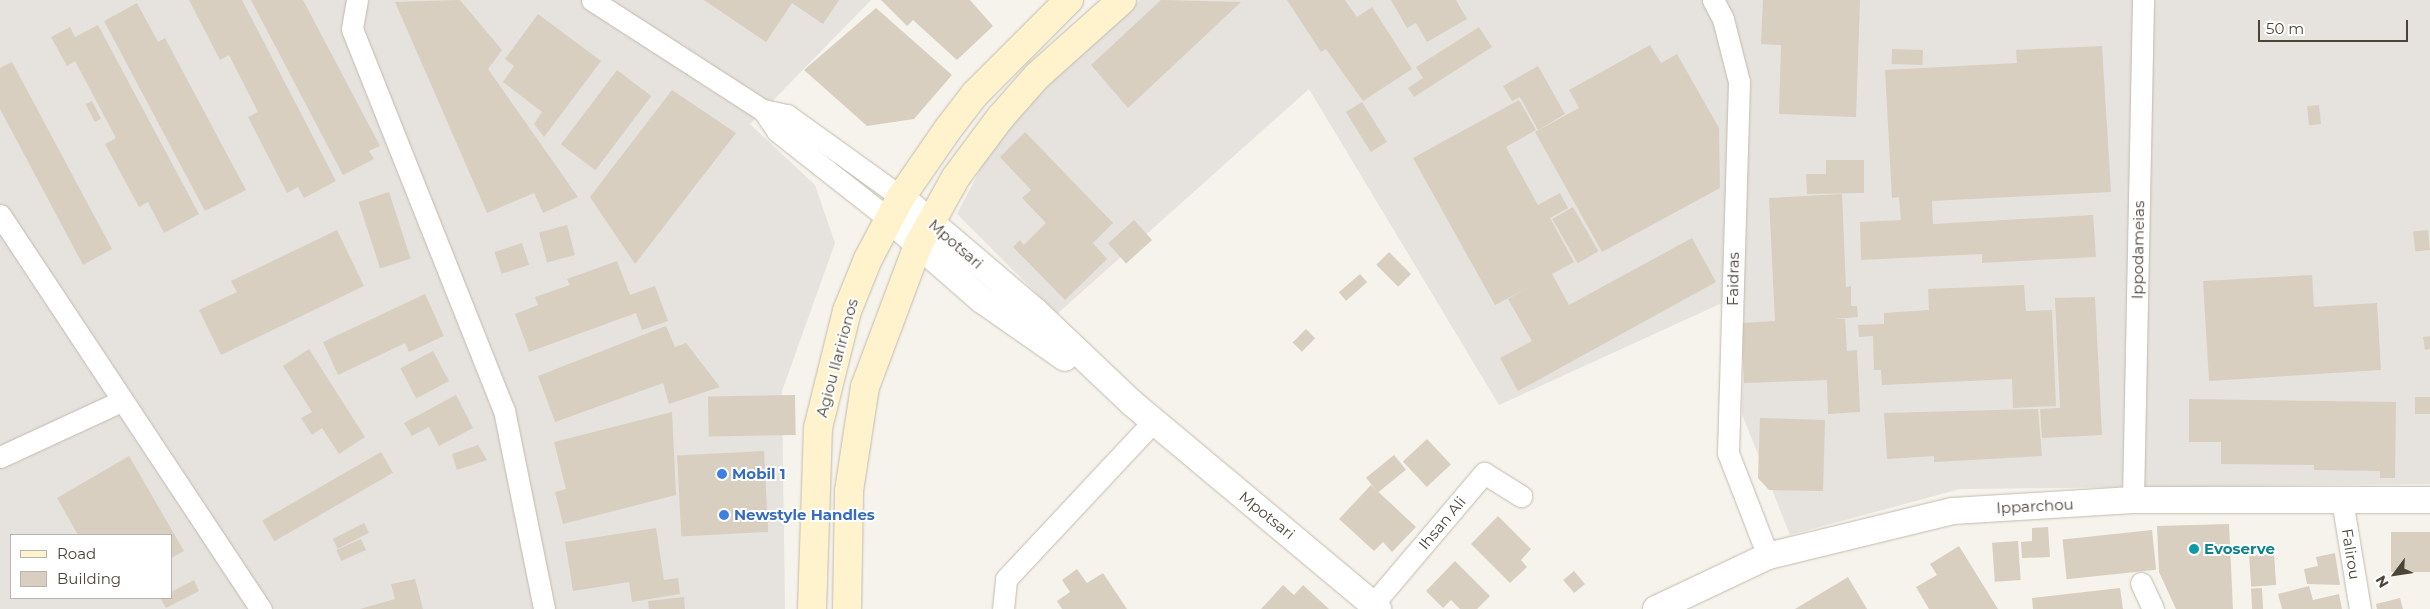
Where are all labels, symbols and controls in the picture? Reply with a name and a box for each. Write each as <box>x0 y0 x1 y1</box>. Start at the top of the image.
scale bar <box>2260 10 2410 42</box>
text: 50 m <box>2266 19 2304 38</box>
street label: Ippodameias <box>2128 201 2148 299</box>
street label: Mpotsari <box>925 216 987 272</box>
street label: Faidras <box>1724 252 1742 306</box>
street label: Agiou Ilaririonos <box>813 297 861 419</box>
place label: Mobil 1 <box>732 465 786 483</box>
marker: Mobil 1 <box>716 468 728 480</box>
street label: Mpotsari <box>1236 487 1298 543</box>
street label: Ihsan Ali <box>1415 493 1469 553</box>
street label: Ipparchou <box>1996 495 2074 517</box>
place label: Newstyle Handles <box>734 506 875 524</box>
marker: Newstyle Handles <box>718 509 730 521</box>
street label: Falirou <box>2338 527 2364 581</box>
legend <box>10 534 172 599</box>
place label: Evoserve <box>2204 540 2275 558</box>
marker: Evoserve <box>2188 543 2200 555</box>
text: Road <box>57 544 96 563</box>
north arrow <box>2370 549 2420 599</box>
text: Building <box>57 569 121 588</box>
text: N <box>2372 572 2393 591</box>

